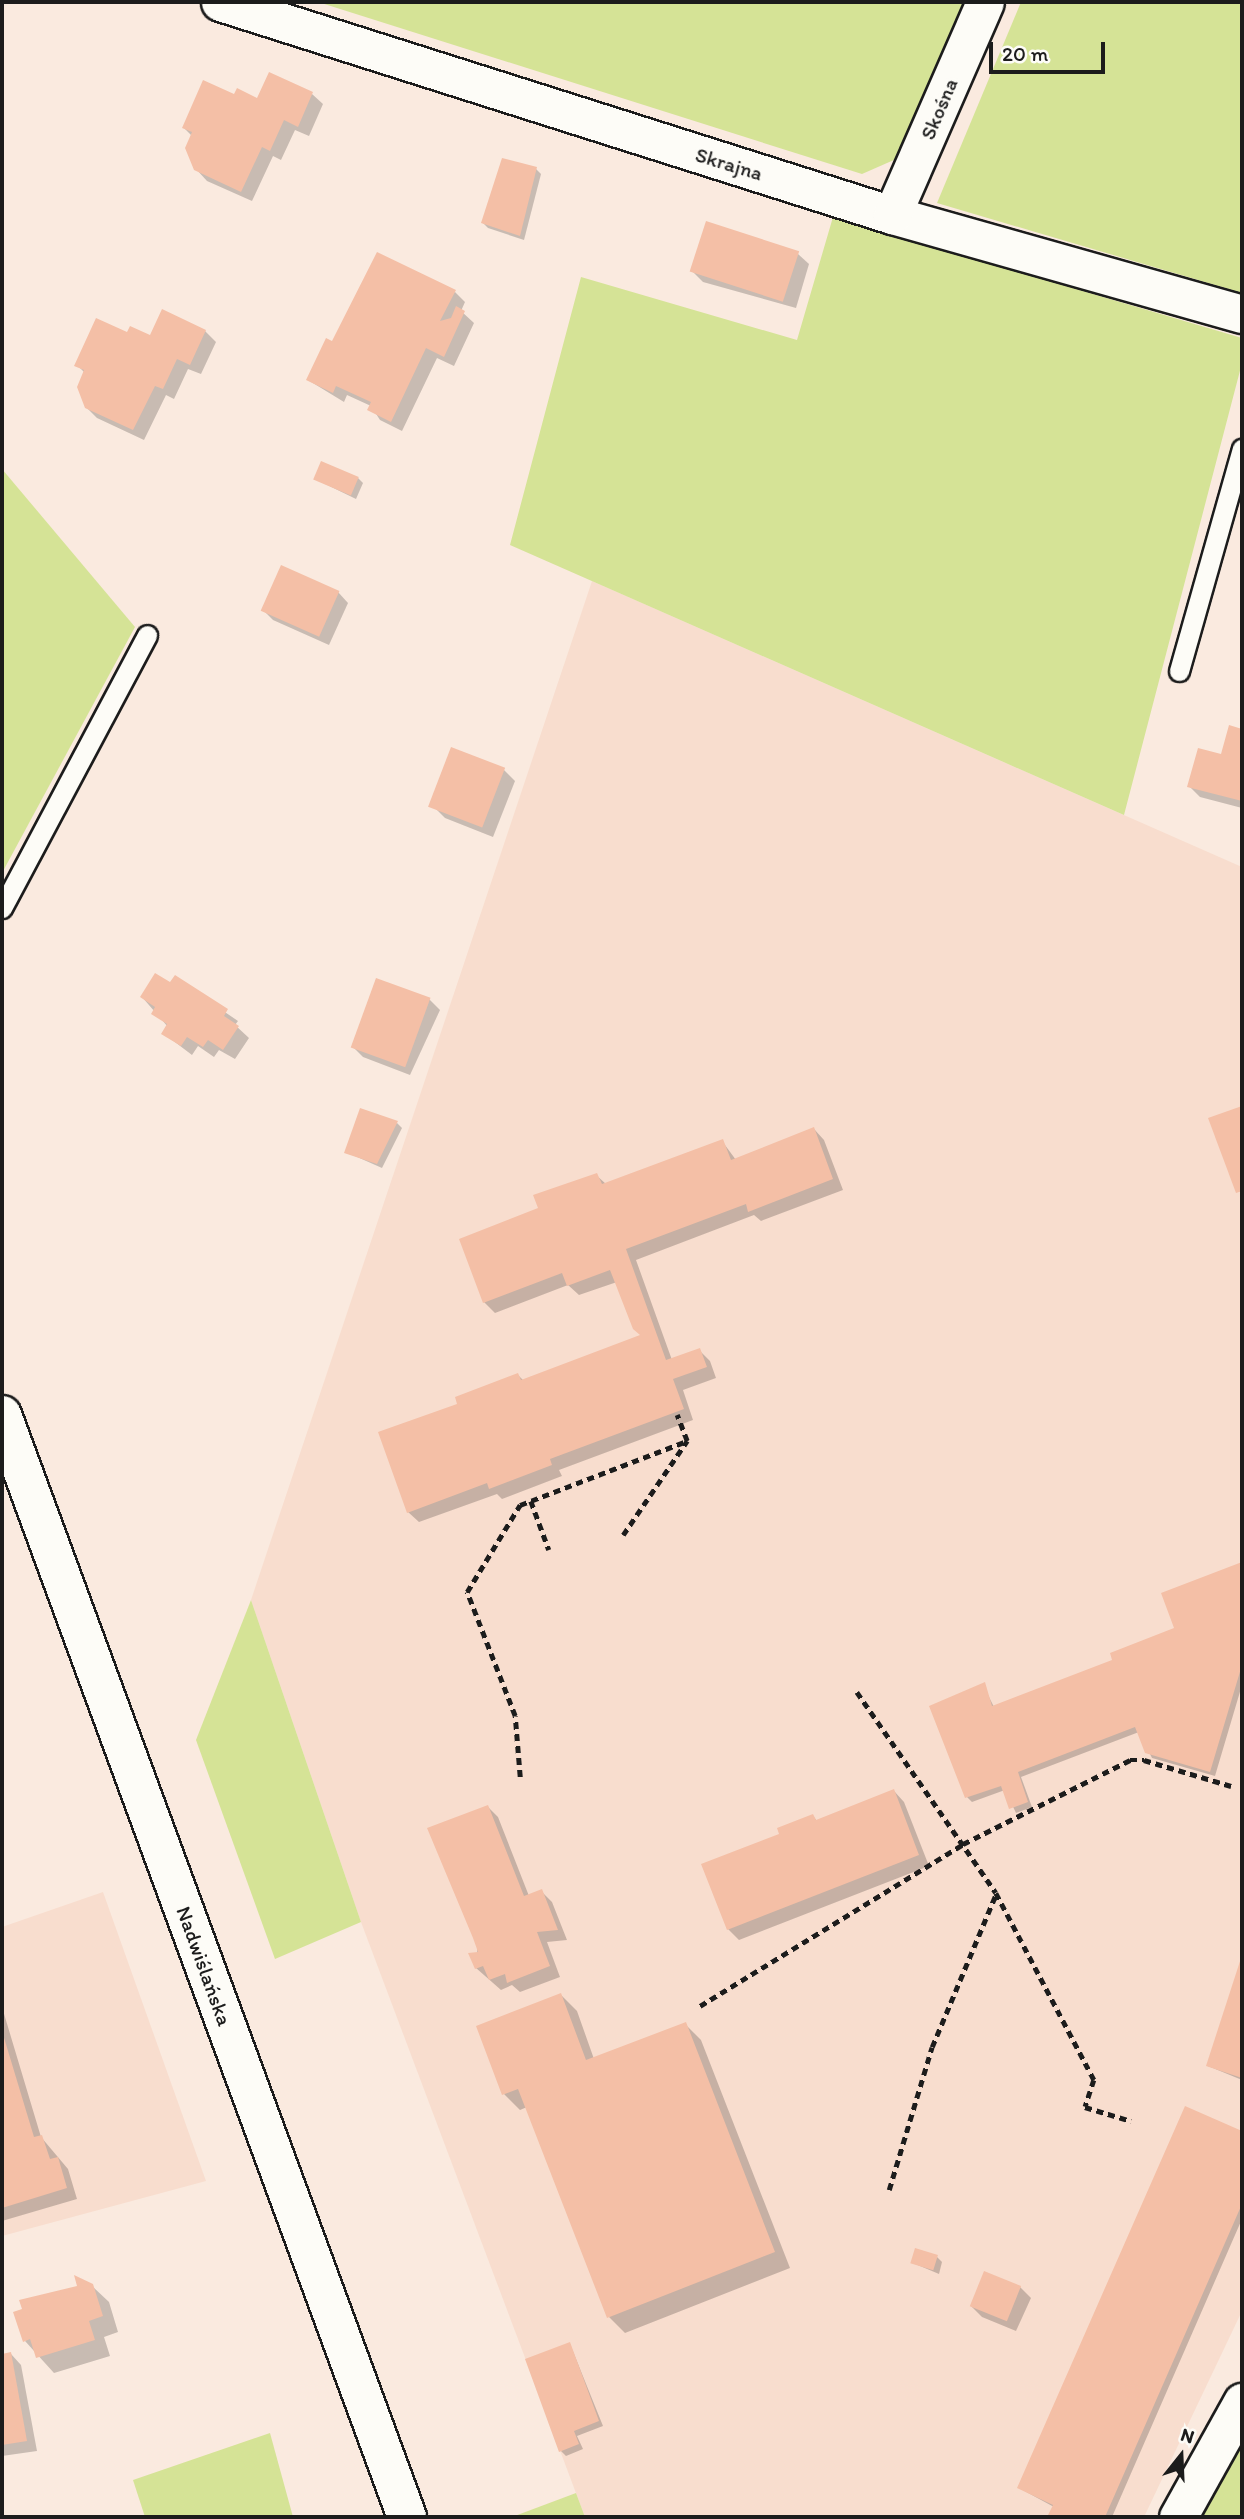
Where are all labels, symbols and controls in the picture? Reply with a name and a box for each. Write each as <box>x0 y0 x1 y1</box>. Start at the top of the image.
scale bar <box>992 28 1108 72</box>
text: 20 m <box>1002 41 1048 66</box>
street label: Skośna <box>915 75 963 143</box>
street label: Skrajna <box>692 142 766 186</box>
street label: Nadwiślańska <box>171 1903 237 2029</box>
north arrow <box>1146 2421 1216 2491</box>
text: N <box>1178 2423 1197 2448</box>

